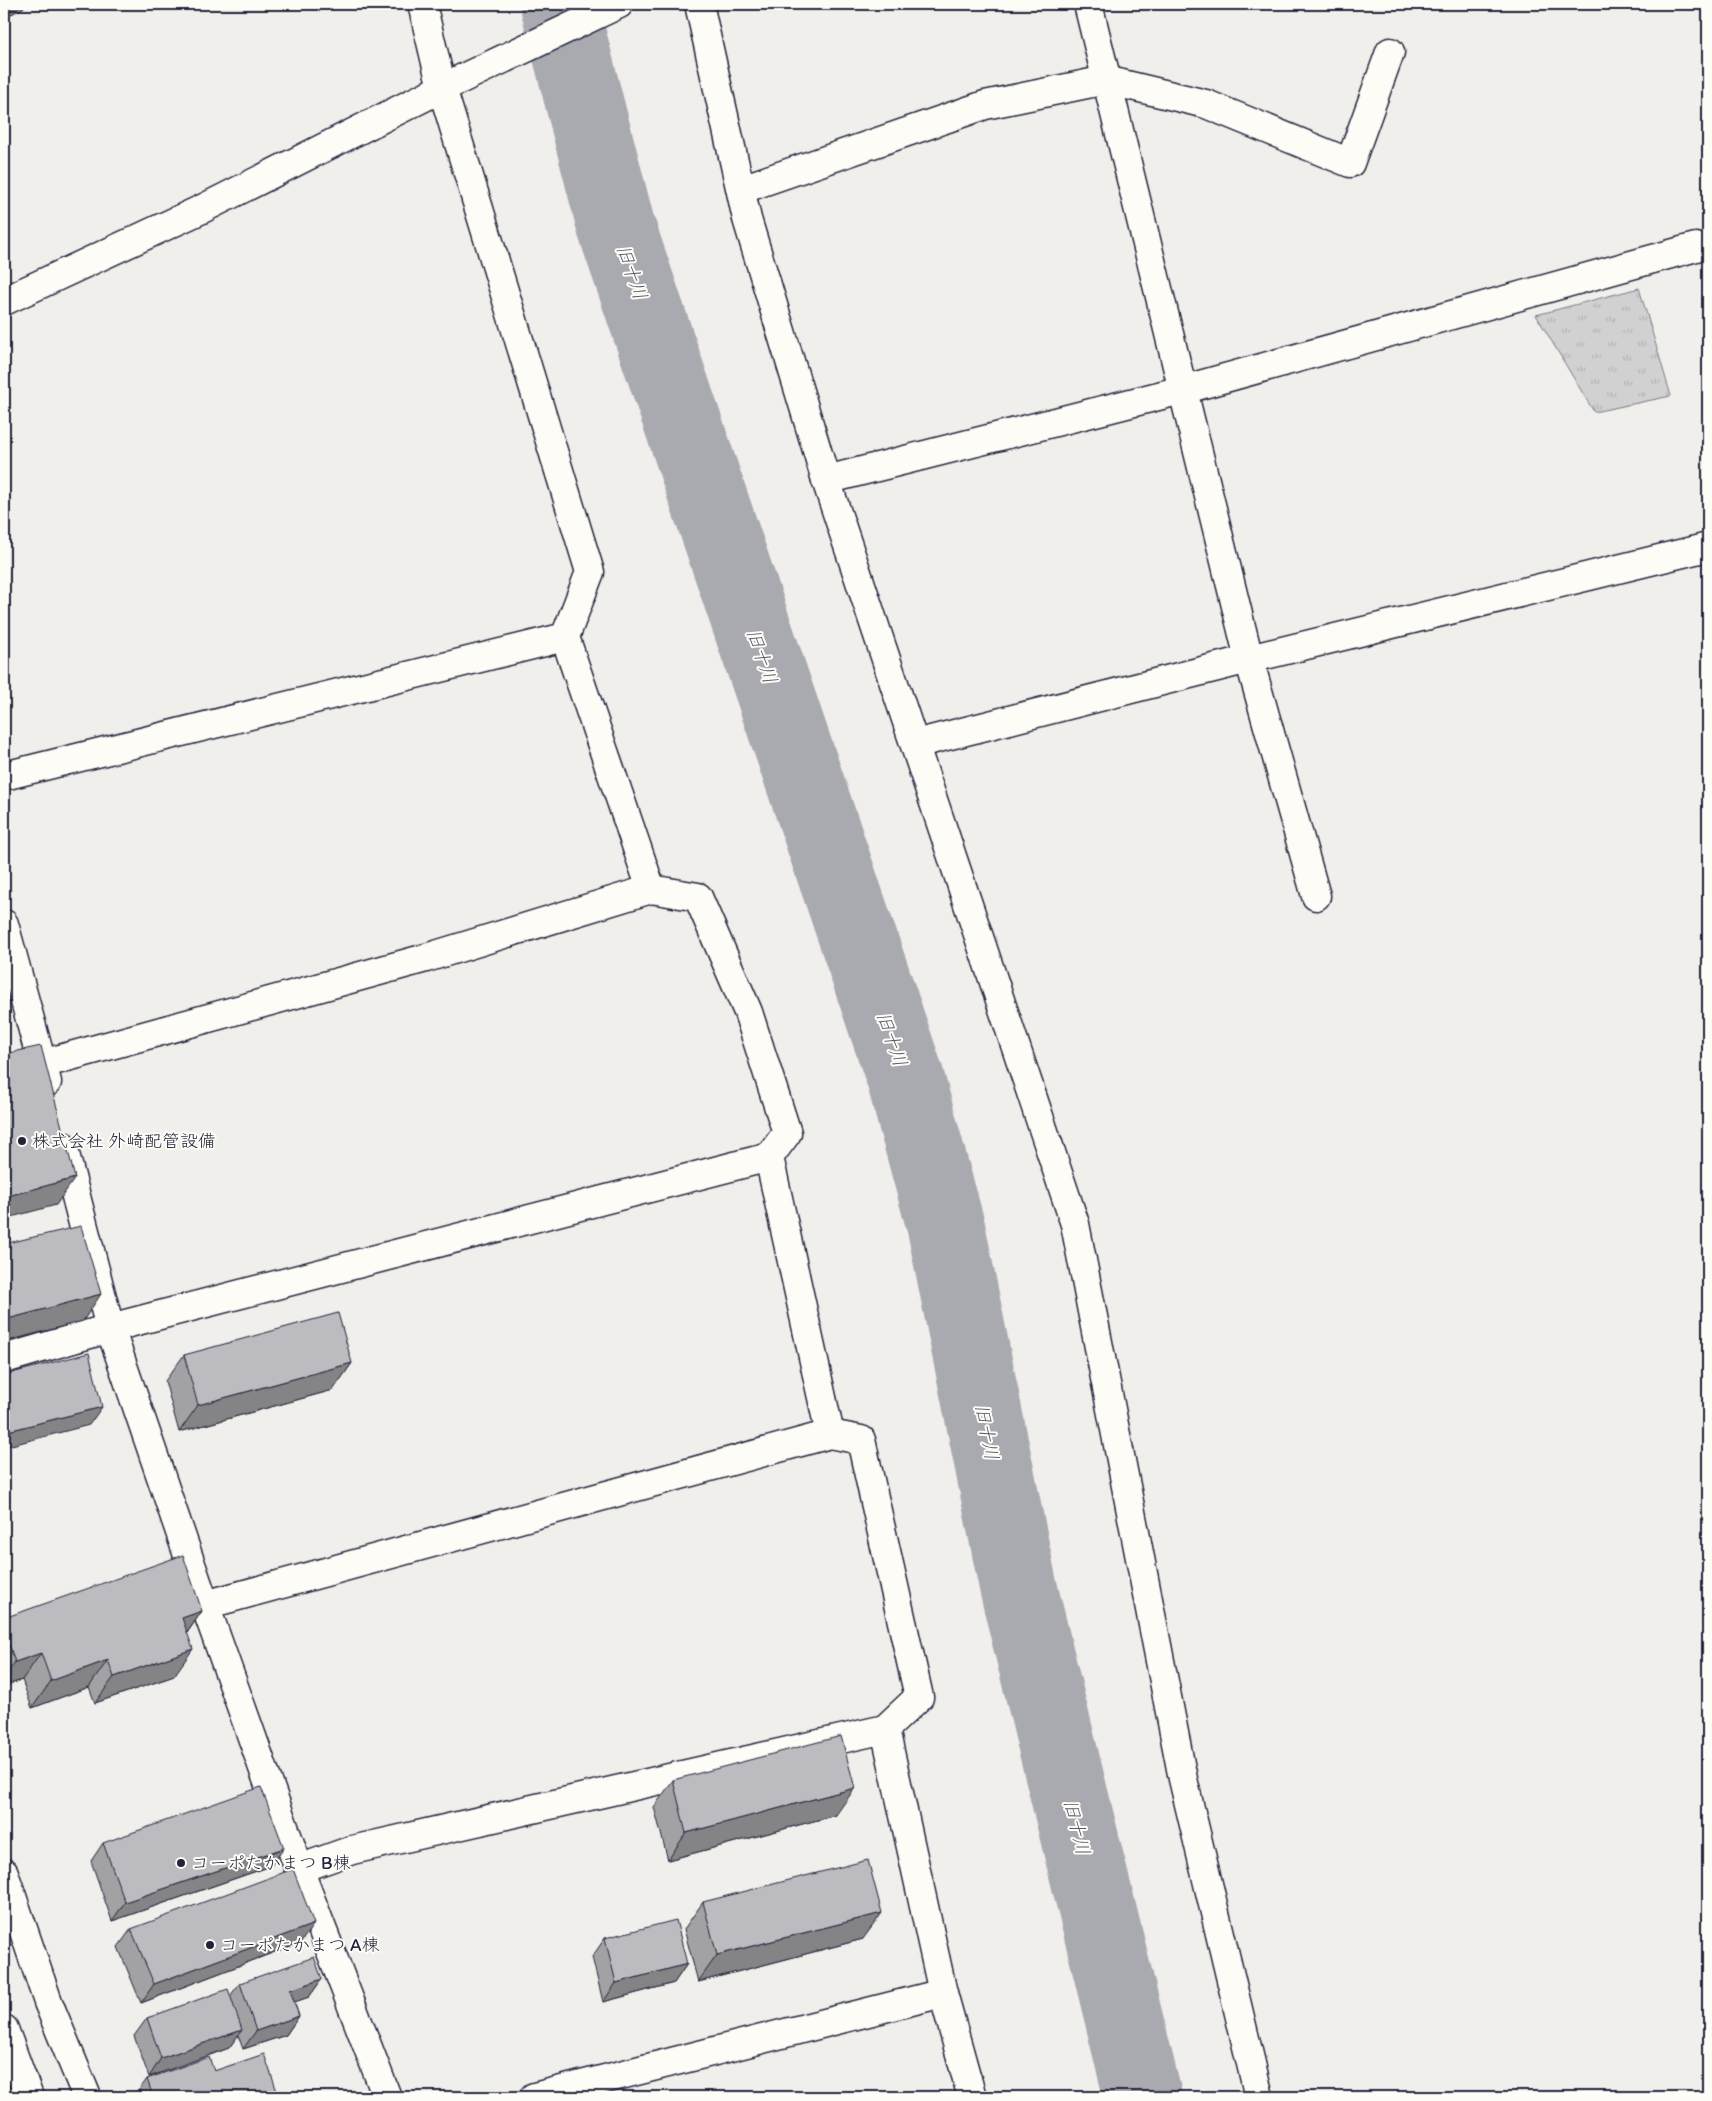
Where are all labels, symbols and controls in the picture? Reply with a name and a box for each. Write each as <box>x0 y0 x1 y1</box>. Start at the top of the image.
water label: 旧十川 <box>612 241 652 303</box>
water label: 旧十川 <box>742 625 782 687</box>
water label: 旧十川 <box>872 1008 912 1070</box>
place label: 株式会社 外崎配管設備 <box>32 1130 216 1152</box>
marker: 株式会社 外崎配管設備 <box>16 1135 28 1147</box>
water label: 旧十川 <box>970 1402 1004 1462</box>
water label: 旧十川 <box>1059 1797 1095 1857</box>
place label: コーポたかまつ B棟 <box>191 1852 351 1874</box>
marker: コーポたかまつ B棟 <box>175 1857 187 1869</box>
place label: コーポたかまつ A棟 <box>220 1934 380 1956</box>
marker: コーポたかまつ A棟 <box>204 1939 216 1951</box>

